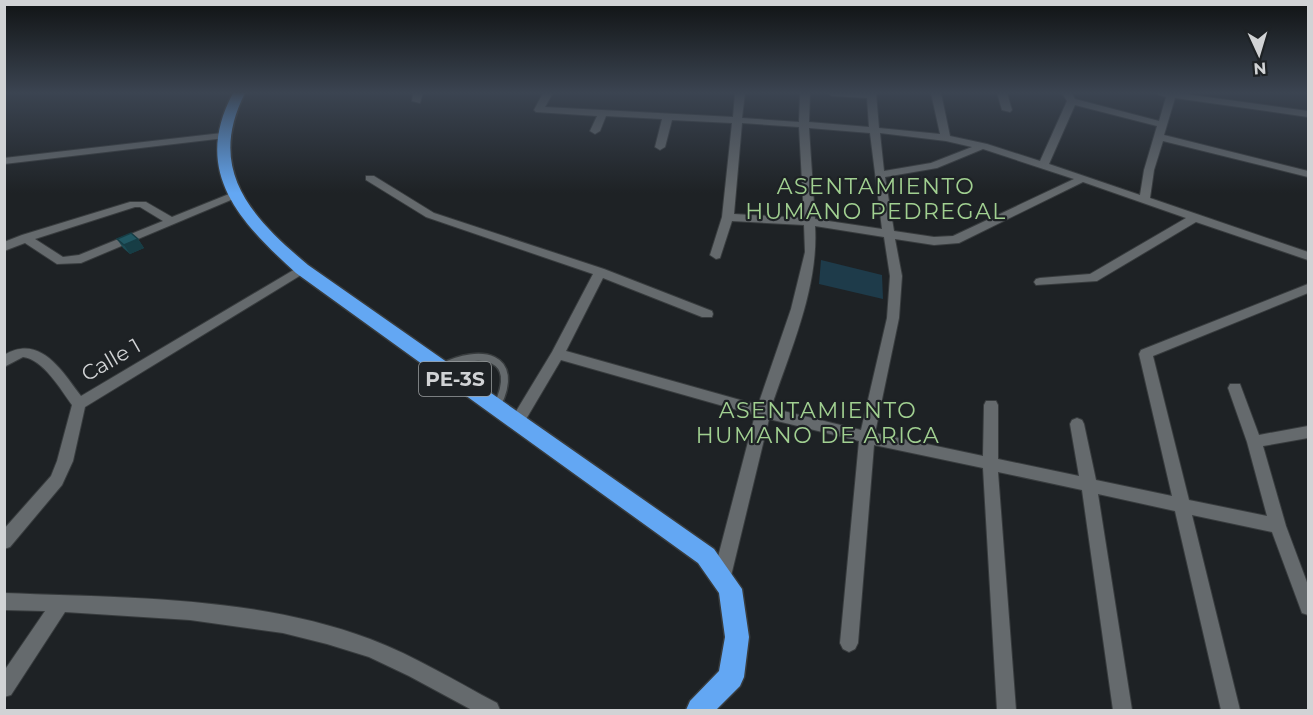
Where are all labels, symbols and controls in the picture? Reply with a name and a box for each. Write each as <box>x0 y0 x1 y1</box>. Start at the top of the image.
north arrow <box>1229 24 1289 84</box>
text: N <box>1253 59 1267 78</box>
district label: ASENTAMIENTO HUMANO PEDREGAL <box>745 173 1007 225</box>
street label: Calle 1 <box>77 333 145 386</box>
road number: PE-3S <box>419 362 491 396</box>
district label: ASENTAMIENTO HUMANO DE ARICA <box>696 397 940 449</box>

